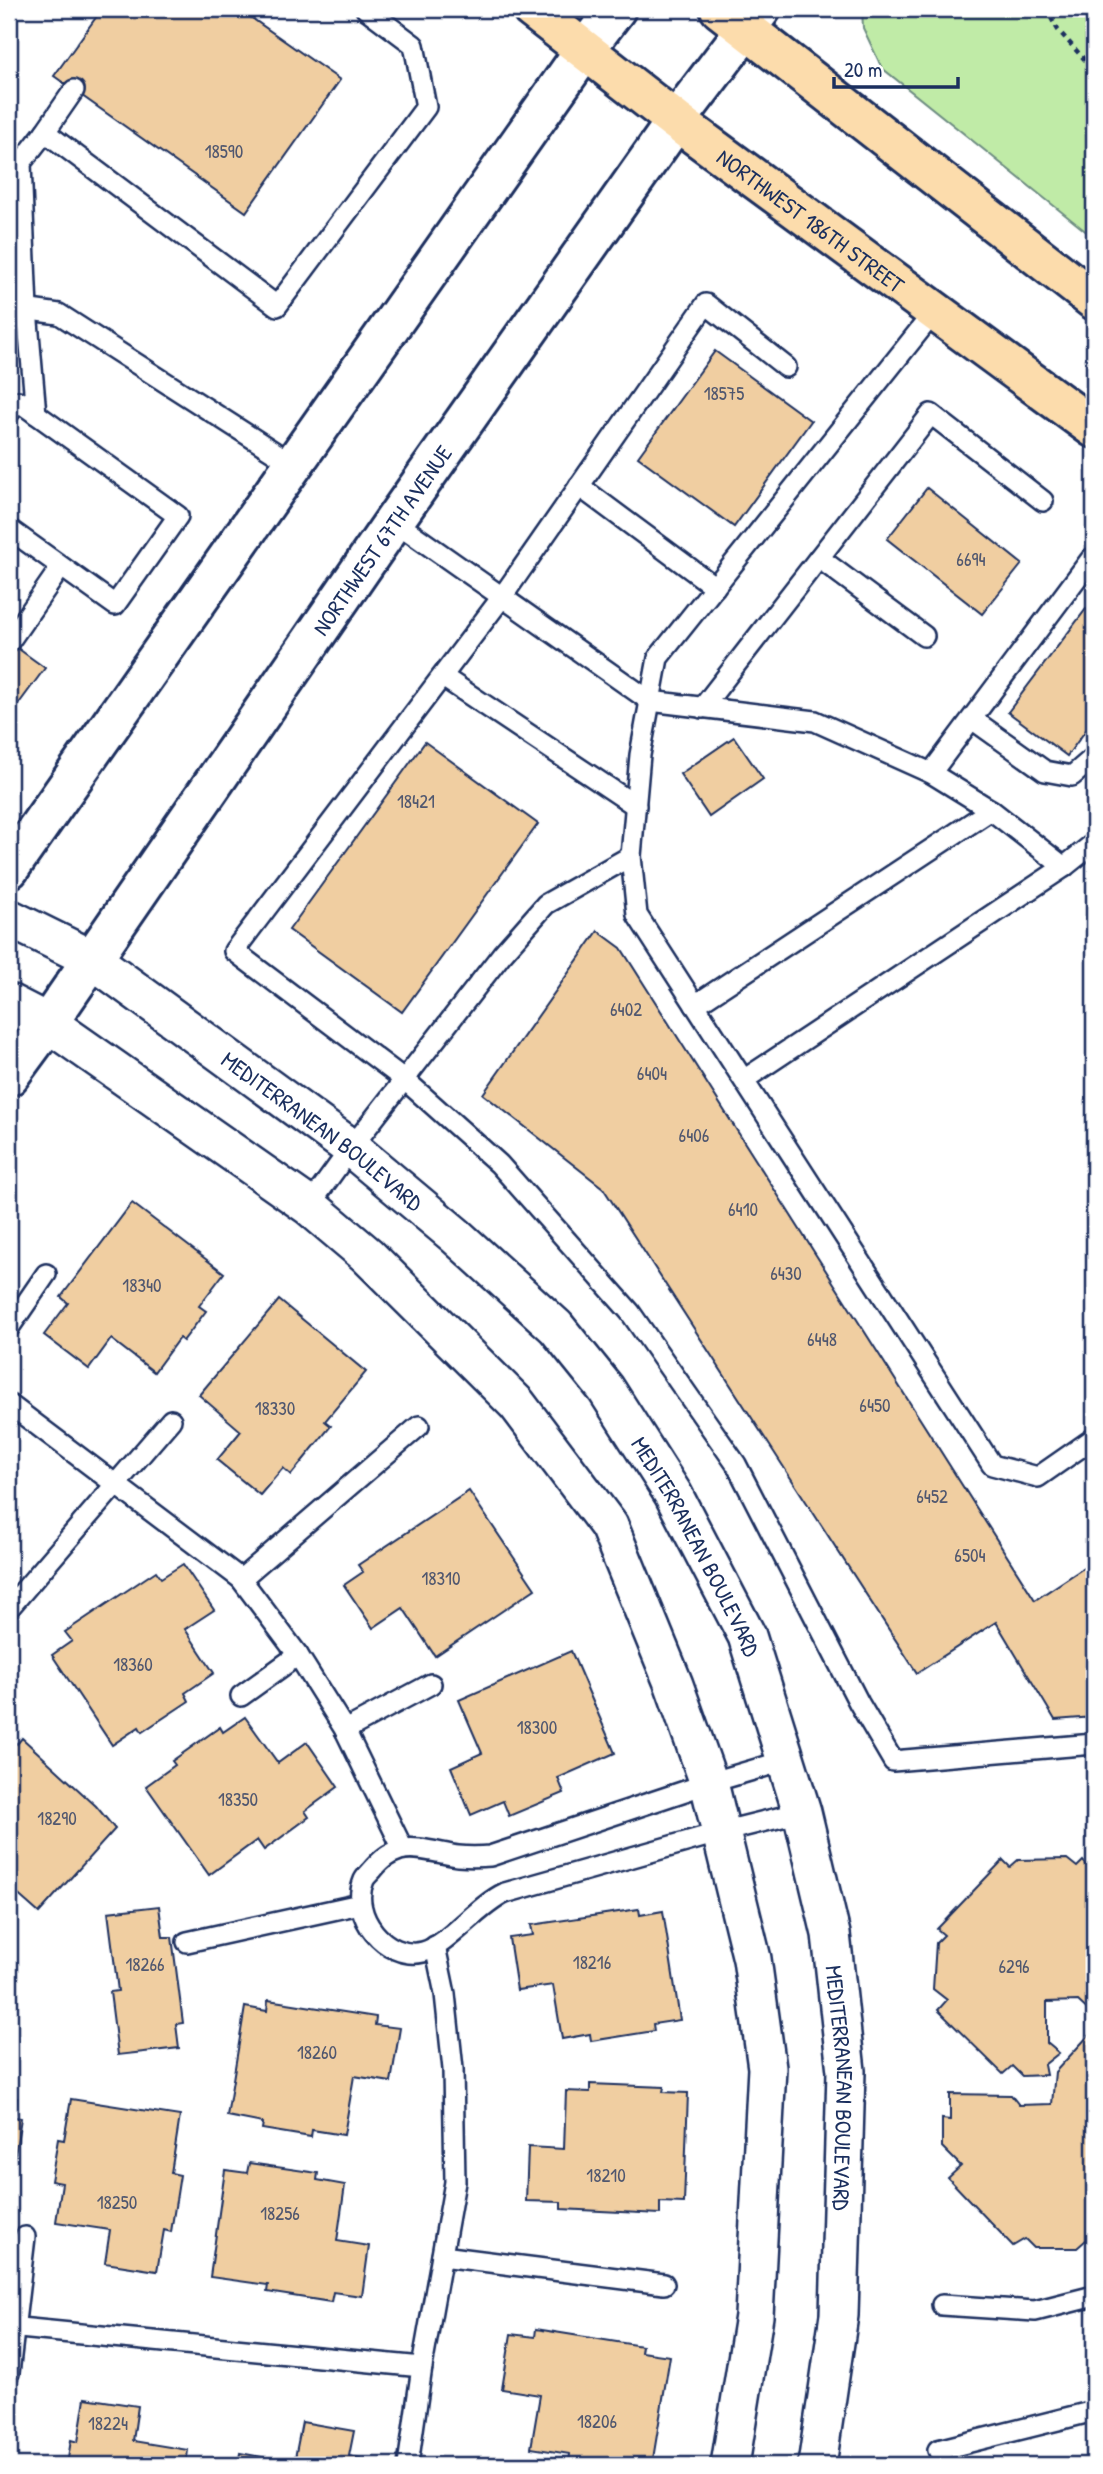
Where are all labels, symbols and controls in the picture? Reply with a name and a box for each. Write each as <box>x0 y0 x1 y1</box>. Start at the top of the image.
scale bar <box>834 46 958 90</box>
text: 20 m <box>844 55 882 84</box>
house number: 18590 <box>205 138 243 164</box>
street label: NORTHWEST 186TH STREET <box>711 141 911 299</box>
house number: 18575 <box>704 380 744 406</box>
street label: NORTHWEST 67TH AVENUE <box>305 439 458 641</box>
house number: 6694 <box>956 546 986 572</box>
house number: 18421 <box>397 788 435 814</box>
house number: 6402 <box>610 996 642 1022</box>
street label: MEDITERRANEAN BOULEVARD <box>216 1043 430 1218</box>
house number: 6404 <box>637 1060 667 1086</box>
house number: 6406 <box>679 1122 709 1148</box>
house number: 6410 <box>728 1196 758 1222</box>
house number: 6430 <box>770 1260 802 1286</box>
house number: 18340 <box>122 1272 162 1298</box>
house number: 6448 <box>807 1326 837 1352</box>
house number: 6450 <box>859 1392 891 1418</box>
house number: 18330 <box>255 1395 295 1421</box>
street label: MEDITERRANEAN BOULEVARD <box>625 1430 768 1660</box>
house number: 6452 <box>916 1483 948 1509</box>
house number: 6504 <box>954 1542 986 1568</box>
house number: 18310 <box>421 1565 461 1591</box>
house number: 18360 <box>113 1651 153 1677</box>
house number: 18300 <box>517 1714 557 1740</box>
house number: 18350 <box>218 1786 258 1812</box>
house number: 18290 <box>37 1805 77 1831</box>
house number: 18216 <box>573 1949 611 1975</box>
house number: 18266 <box>125 1951 165 1977</box>
house number: 6296 <box>998 1953 1030 1979</box>
street label: MEDITERRANEAN BOULEVARD <box>819 1964 862 2211</box>
house number: 18260 <box>297 2039 337 2065</box>
house number: 18210 <box>586 2162 626 2188</box>
house number: 18250 <box>97 2189 137 2215</box>
house number: 18256 <box>260 2200 300 2226</box>
house number: 18206 <box>577 2408 617 2434</box>
house number: 18224 <box>88 2410 128 2436</box>

